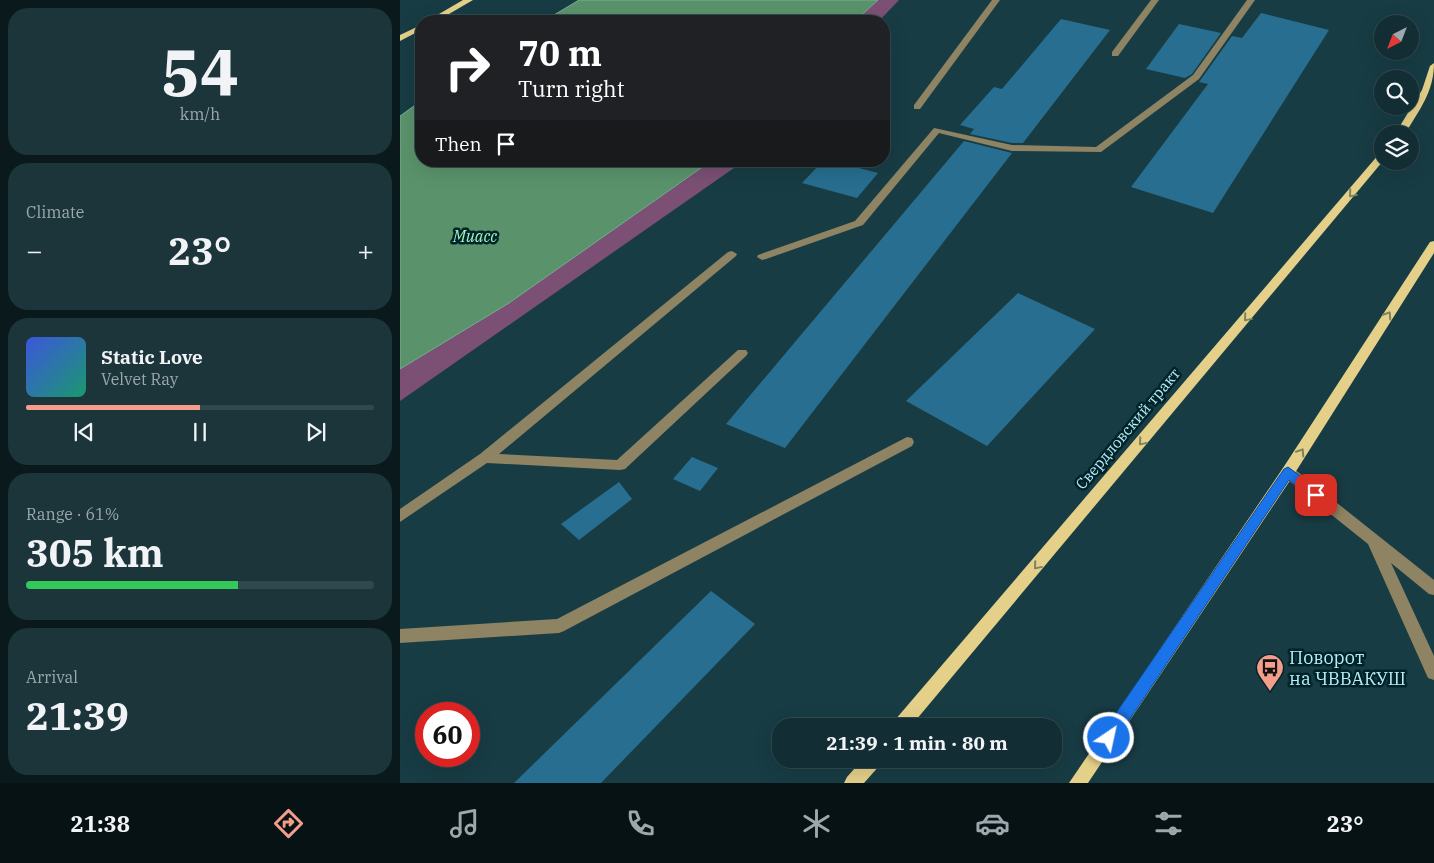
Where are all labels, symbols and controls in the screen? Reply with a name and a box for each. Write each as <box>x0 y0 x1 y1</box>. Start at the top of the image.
north arrow <box>1374 15 1419 60</box>
map controls <box>1374 15 1419 170</box>
text: 54 <box>161 29 239 114</box>
text: 70 m <box>518 30 602 76</box>
icon: right <box>435 35 500 100</box>
button: search <box>1374 70 1419 115</box>
text: Turn right <box>518 74 625 103</box>
text: km/h <box>180 104 220 124</box>
button: layers <box>1374 125 1419 170</box>
icon: arrive <box>492 130 520 158</box>
text: Then <box>435 132 482 156</box>
one-way arrow <box>1349 188 1358 197</box>
text: Climate <box>26 202 84 222</box>
text: 23° <box>168 226 232 275</box>
water label: Миасс <box>452 226 497 246</box>
text: − <box>26 232 43 269</box>
text: + <box>357 232 374 269</box>
one-way arrow <box>1244 312 1253 321</box>
one-way arrow <box>1382 312 1392 321</box>
text: Static Love <box>101 345 203 369</box>
street label: Свердловский тракт <box>1071 364 1184 493</box>
text: Velvet Ray <box>101 369 178 389</box>
icon: previous <box>70 418 98 446</box>
icon: pause <box>186 418 214 446</box>
icon: next <box>302 418 330 446</box>
one-way arrow <box>1139 436 1148 445</box>
one-way arrow <box>1295 449 1304 458</box>
pin <box>1295 474 1337 516</box>
icon: arrive <box>1302 481 1330 509</box>
text: Range · 61% <box>26 504 119 524</box>
text: 305 km <box>26 528 164 577</box>
one-way arrow <box>1034 560 1043 569</box>
place label: Поворот на ЧВВАКУШ <box>1289 646 1406 690</box>
bus stop icon: Поворот на ЧВВАКУШ <box>1255 653 1285 692</box>
text: Arrival <box>26 667 78 687</box>
text: 21:39 <box>26 691 129 740</box>
speed limit sign: 60 <box>415 702 480 767</box>
position arrow <box>1082 711 1134 763</box>
text: 21:39 · 1 min · 80 m <box>826 731 1008 755</box>
icon: directions <box>271 806 306 841</box>
icon: music <box>447 806 482 841</box>
icon: phone <box>623 806 658 841</box>
icon: climate <box>799 806 834 841</box>
icon: car <box>975 806 1010 841</box>
icon: filters <box>1151 806 1186 841</box>
text: 21:38 <box>70 809 130 838</box>
text: 23° <box>1327 809 1363 838</box>

